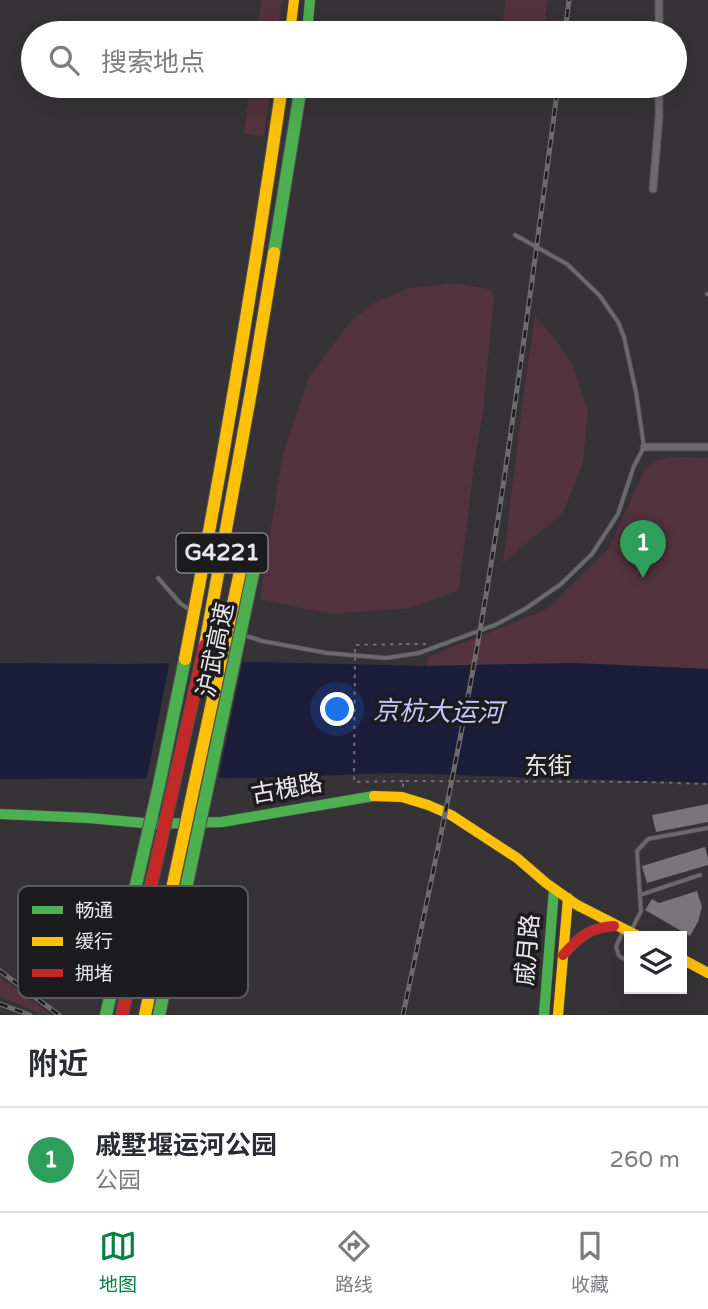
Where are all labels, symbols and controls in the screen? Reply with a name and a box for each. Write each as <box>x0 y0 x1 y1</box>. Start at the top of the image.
search box <box>21 21 687 98</box>
icon: search <box>45 41 83 79</box>
text: 搜索地点 <box>101 47 205 78</box>
pin: 1 <box>620 520 666 578</box>
road number: G4221 <box>176 534 268 572</box>
street label: 沪武高速 <box>192 600 240 700</box>
your location <box>320 692 354 726</box>
water label: 京杭大运河 <box>373 695 508 729</box>
street label: 东街 <box>524 752 572 781</box>
street label: 古槐路 <box>249 768 325 810</box>
legend <box>18 886 248 998</box>
text: 畅通 <box>75 900 113 922</box>
street label: 戚月路 <box>510 913 546 987</box>
text: 缓行 <box>75 931 113 953</box>
map controls <box>624 931 687 994</box>
button: layers <box>624 931 687 994</box>
text: 拥堵 <box>75 963 113 985</box>
text: 附近 <box>28 1046 88 1083</box>
text: 戚墅堰运河公园 <box>95 1130 277 1161</box>
text: 1 <box>44 1146 58 1174</box>
text: 260 m <box>610 1146 680 1174</box>
text: 公园 <box>95 1167 141 1195</box>
tab: 地图 <box>99 1227 137 1296</box>
tab: 路线 <box>335 1227 373 1296</box>
tab: 收藏 <box>571 1227 609 1296</box>

